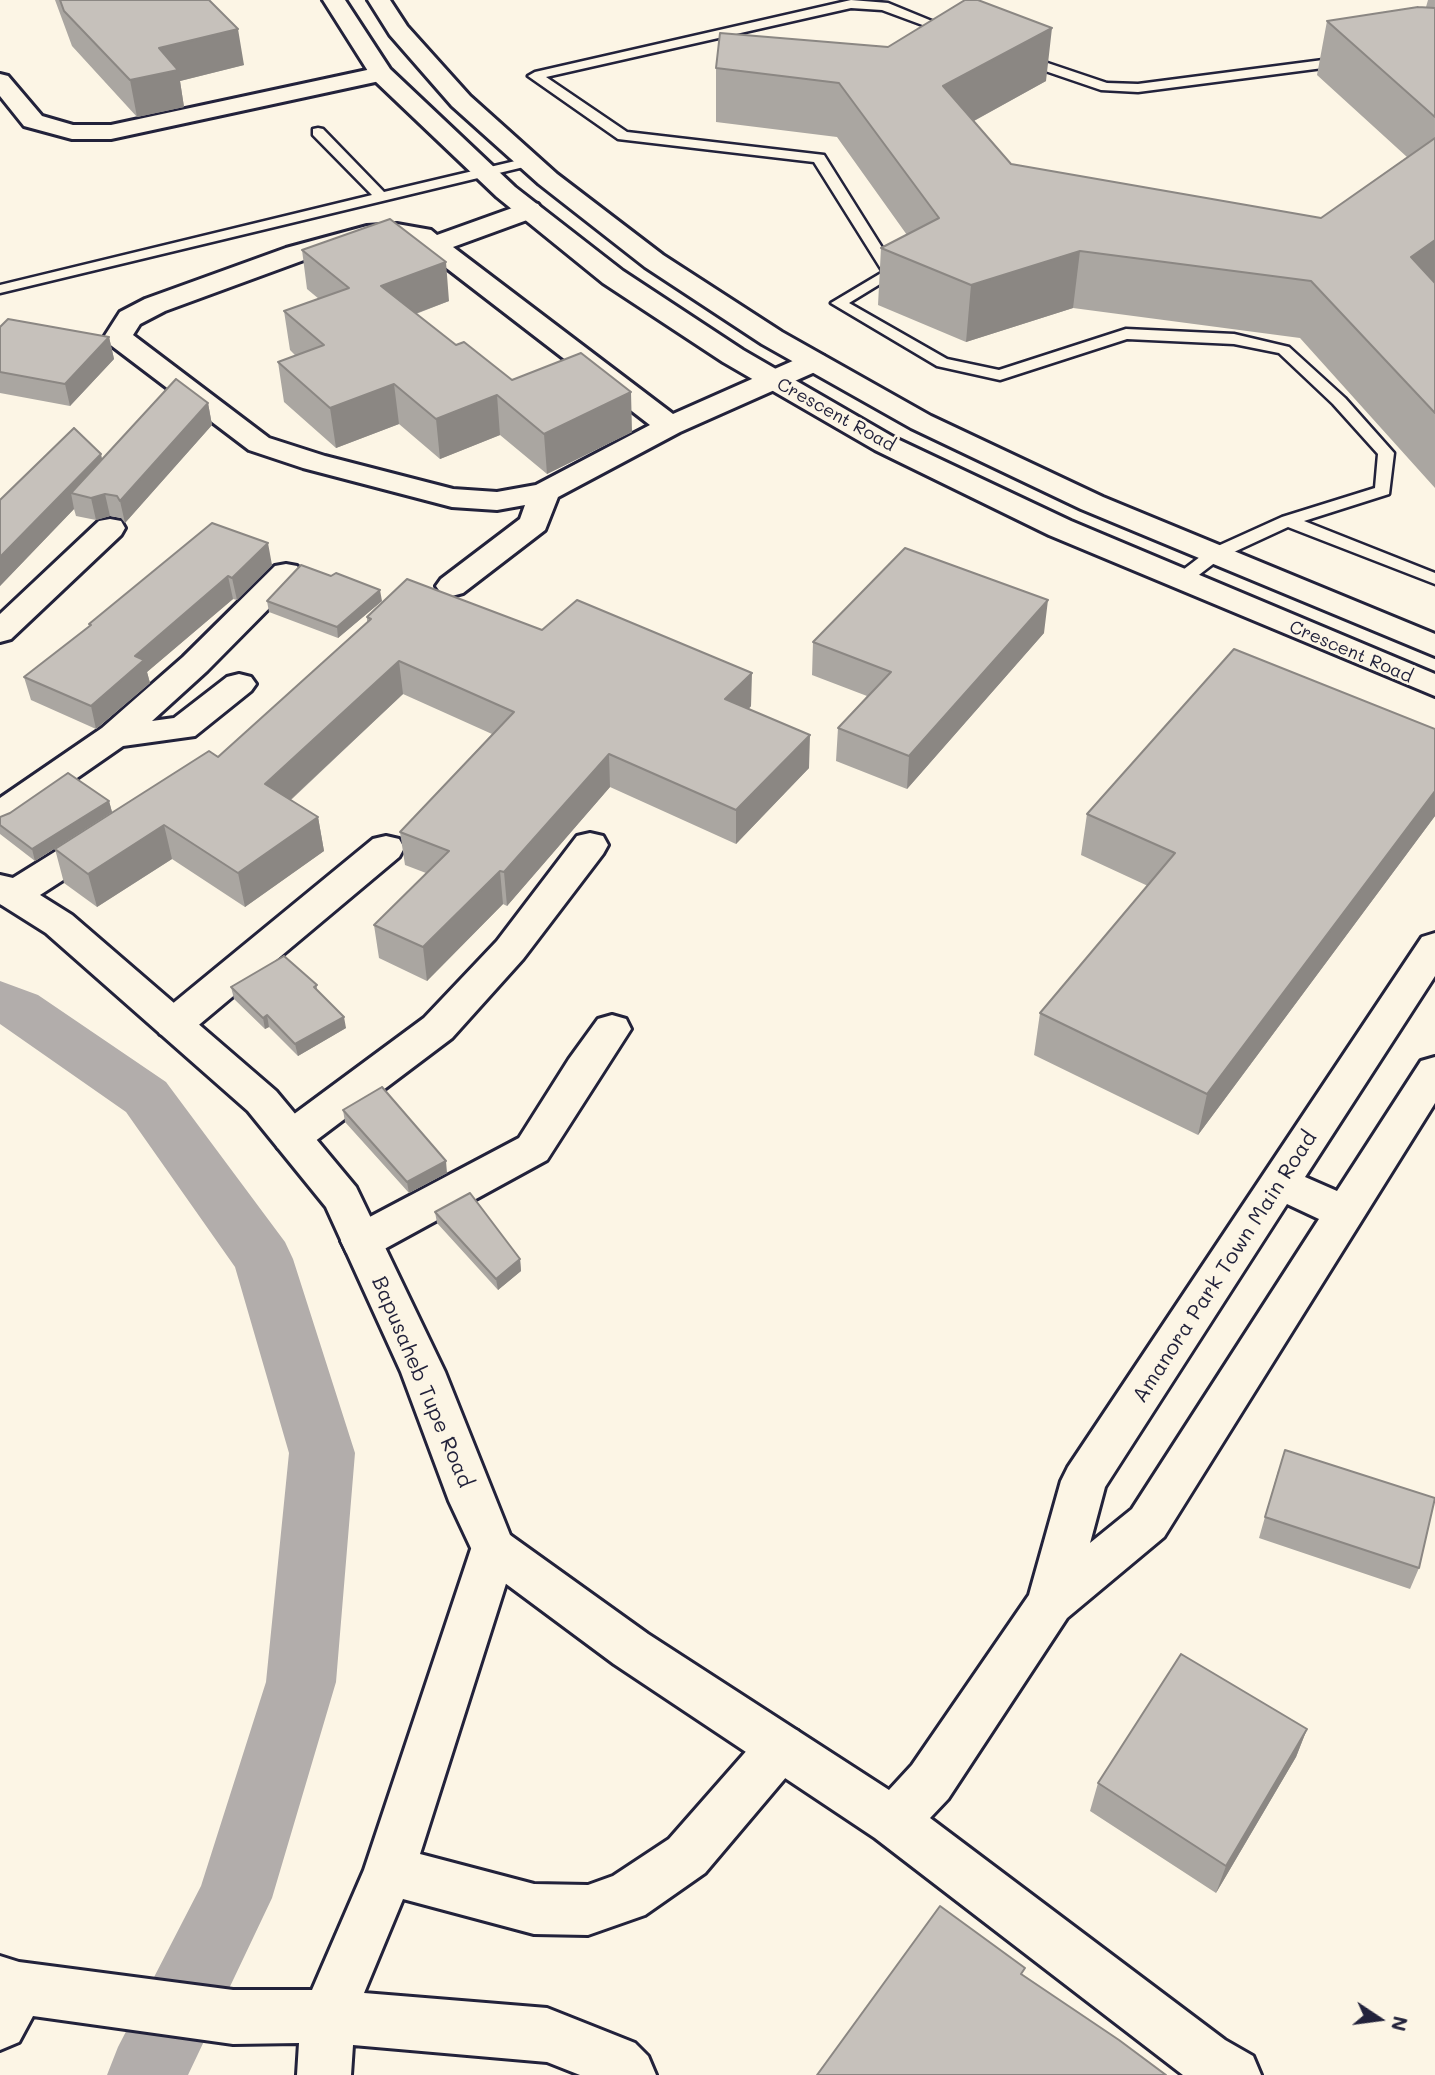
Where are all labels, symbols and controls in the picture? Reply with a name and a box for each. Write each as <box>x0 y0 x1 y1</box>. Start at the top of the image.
street label: Crescent Road <box>773 374 899 456</box>
street label: Crescent Road <box>1286 616 1416 688</box>
street label: Amanora Park Town Main Road <box>1128 1126 1322 1408</box>
street label: Bapusaheb Tupe Road <box>366 1273 478 1491</box>
north arrow <box>1344 1984 1414 2054</box>
text: N <box>1386 2014 1414 2034</box>

